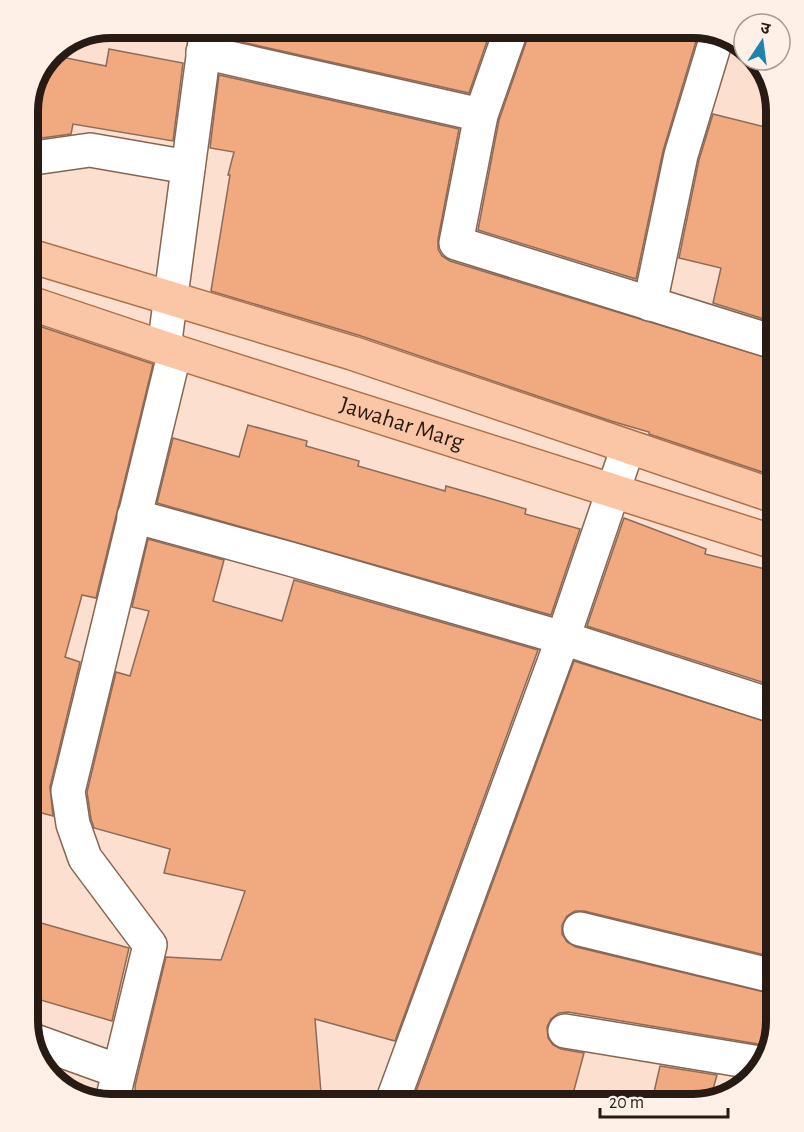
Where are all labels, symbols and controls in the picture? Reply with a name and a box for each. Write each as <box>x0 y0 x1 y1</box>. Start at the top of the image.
north arrow <box>732 12 792 72</box>
text: उ <box>759 20 772 37</box>
street label: Jawahar Marg <box>337 393 467 455</box>
scale bar <box>600 1081 728 1119</box>
text: 20 m <box>609 1094 644 1112</box>

